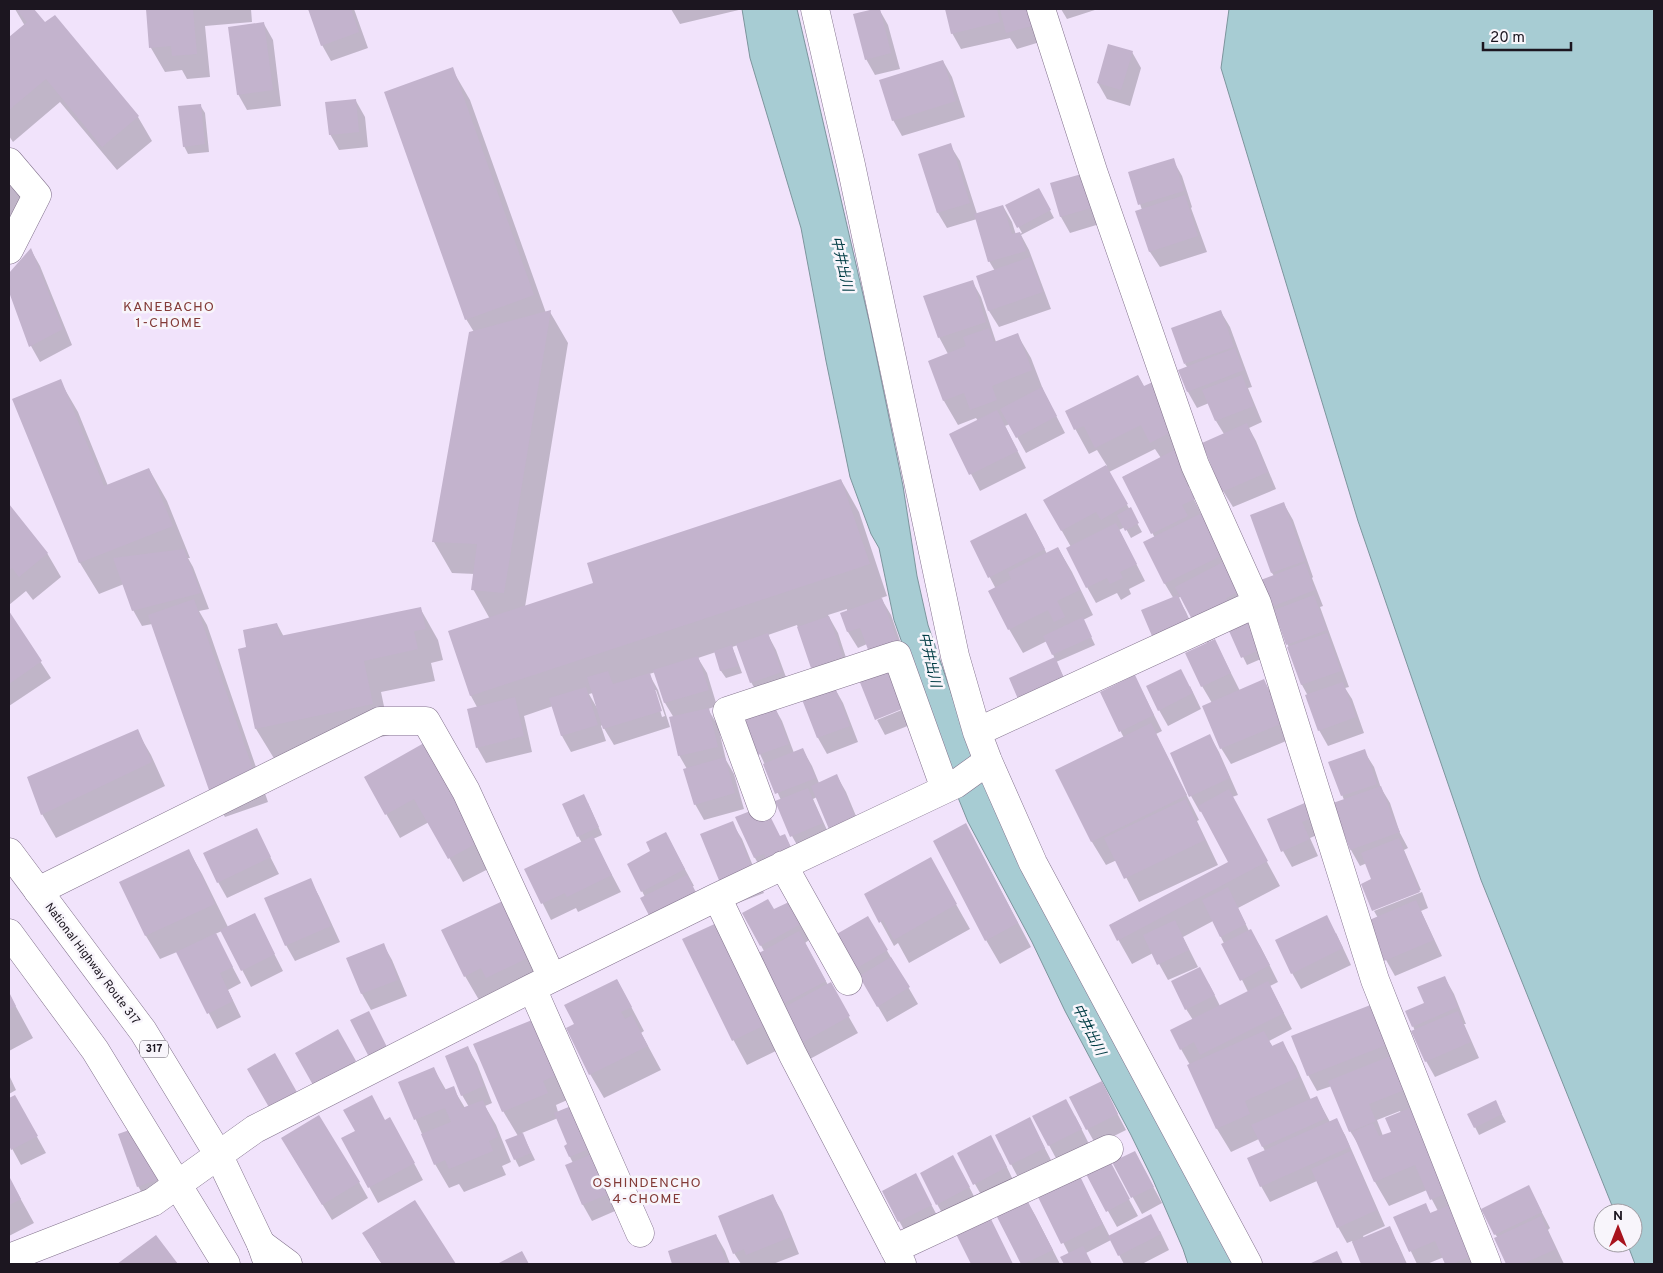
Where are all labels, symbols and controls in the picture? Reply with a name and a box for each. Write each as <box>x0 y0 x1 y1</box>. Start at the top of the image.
scale bar <box>1483 20 1570 52</box>
text: 20 m <box>1490 29 1525 48</box>
water label: 中井出川 <box>826 235 856 295</box>
district label: KANEBACHO 1-CHOME <box>123 299 215 332</box>
water label: 中井出川 <box>914 631 944 691</box>
street label: National Highway Route 317 <box>41 900 143 1028</box>
water label: 中井出川 <box>1068 1001 1109 1061</box>
road number: 317 <box>140 1040 168 1058</box>
district label: OSHINDENCHO 4-CHOME <box>592 1175 702 1208</box>
north arrow <box>1593 1203 1643 1253</box>
text: N <box>1613 1208 1623 1225</box>

